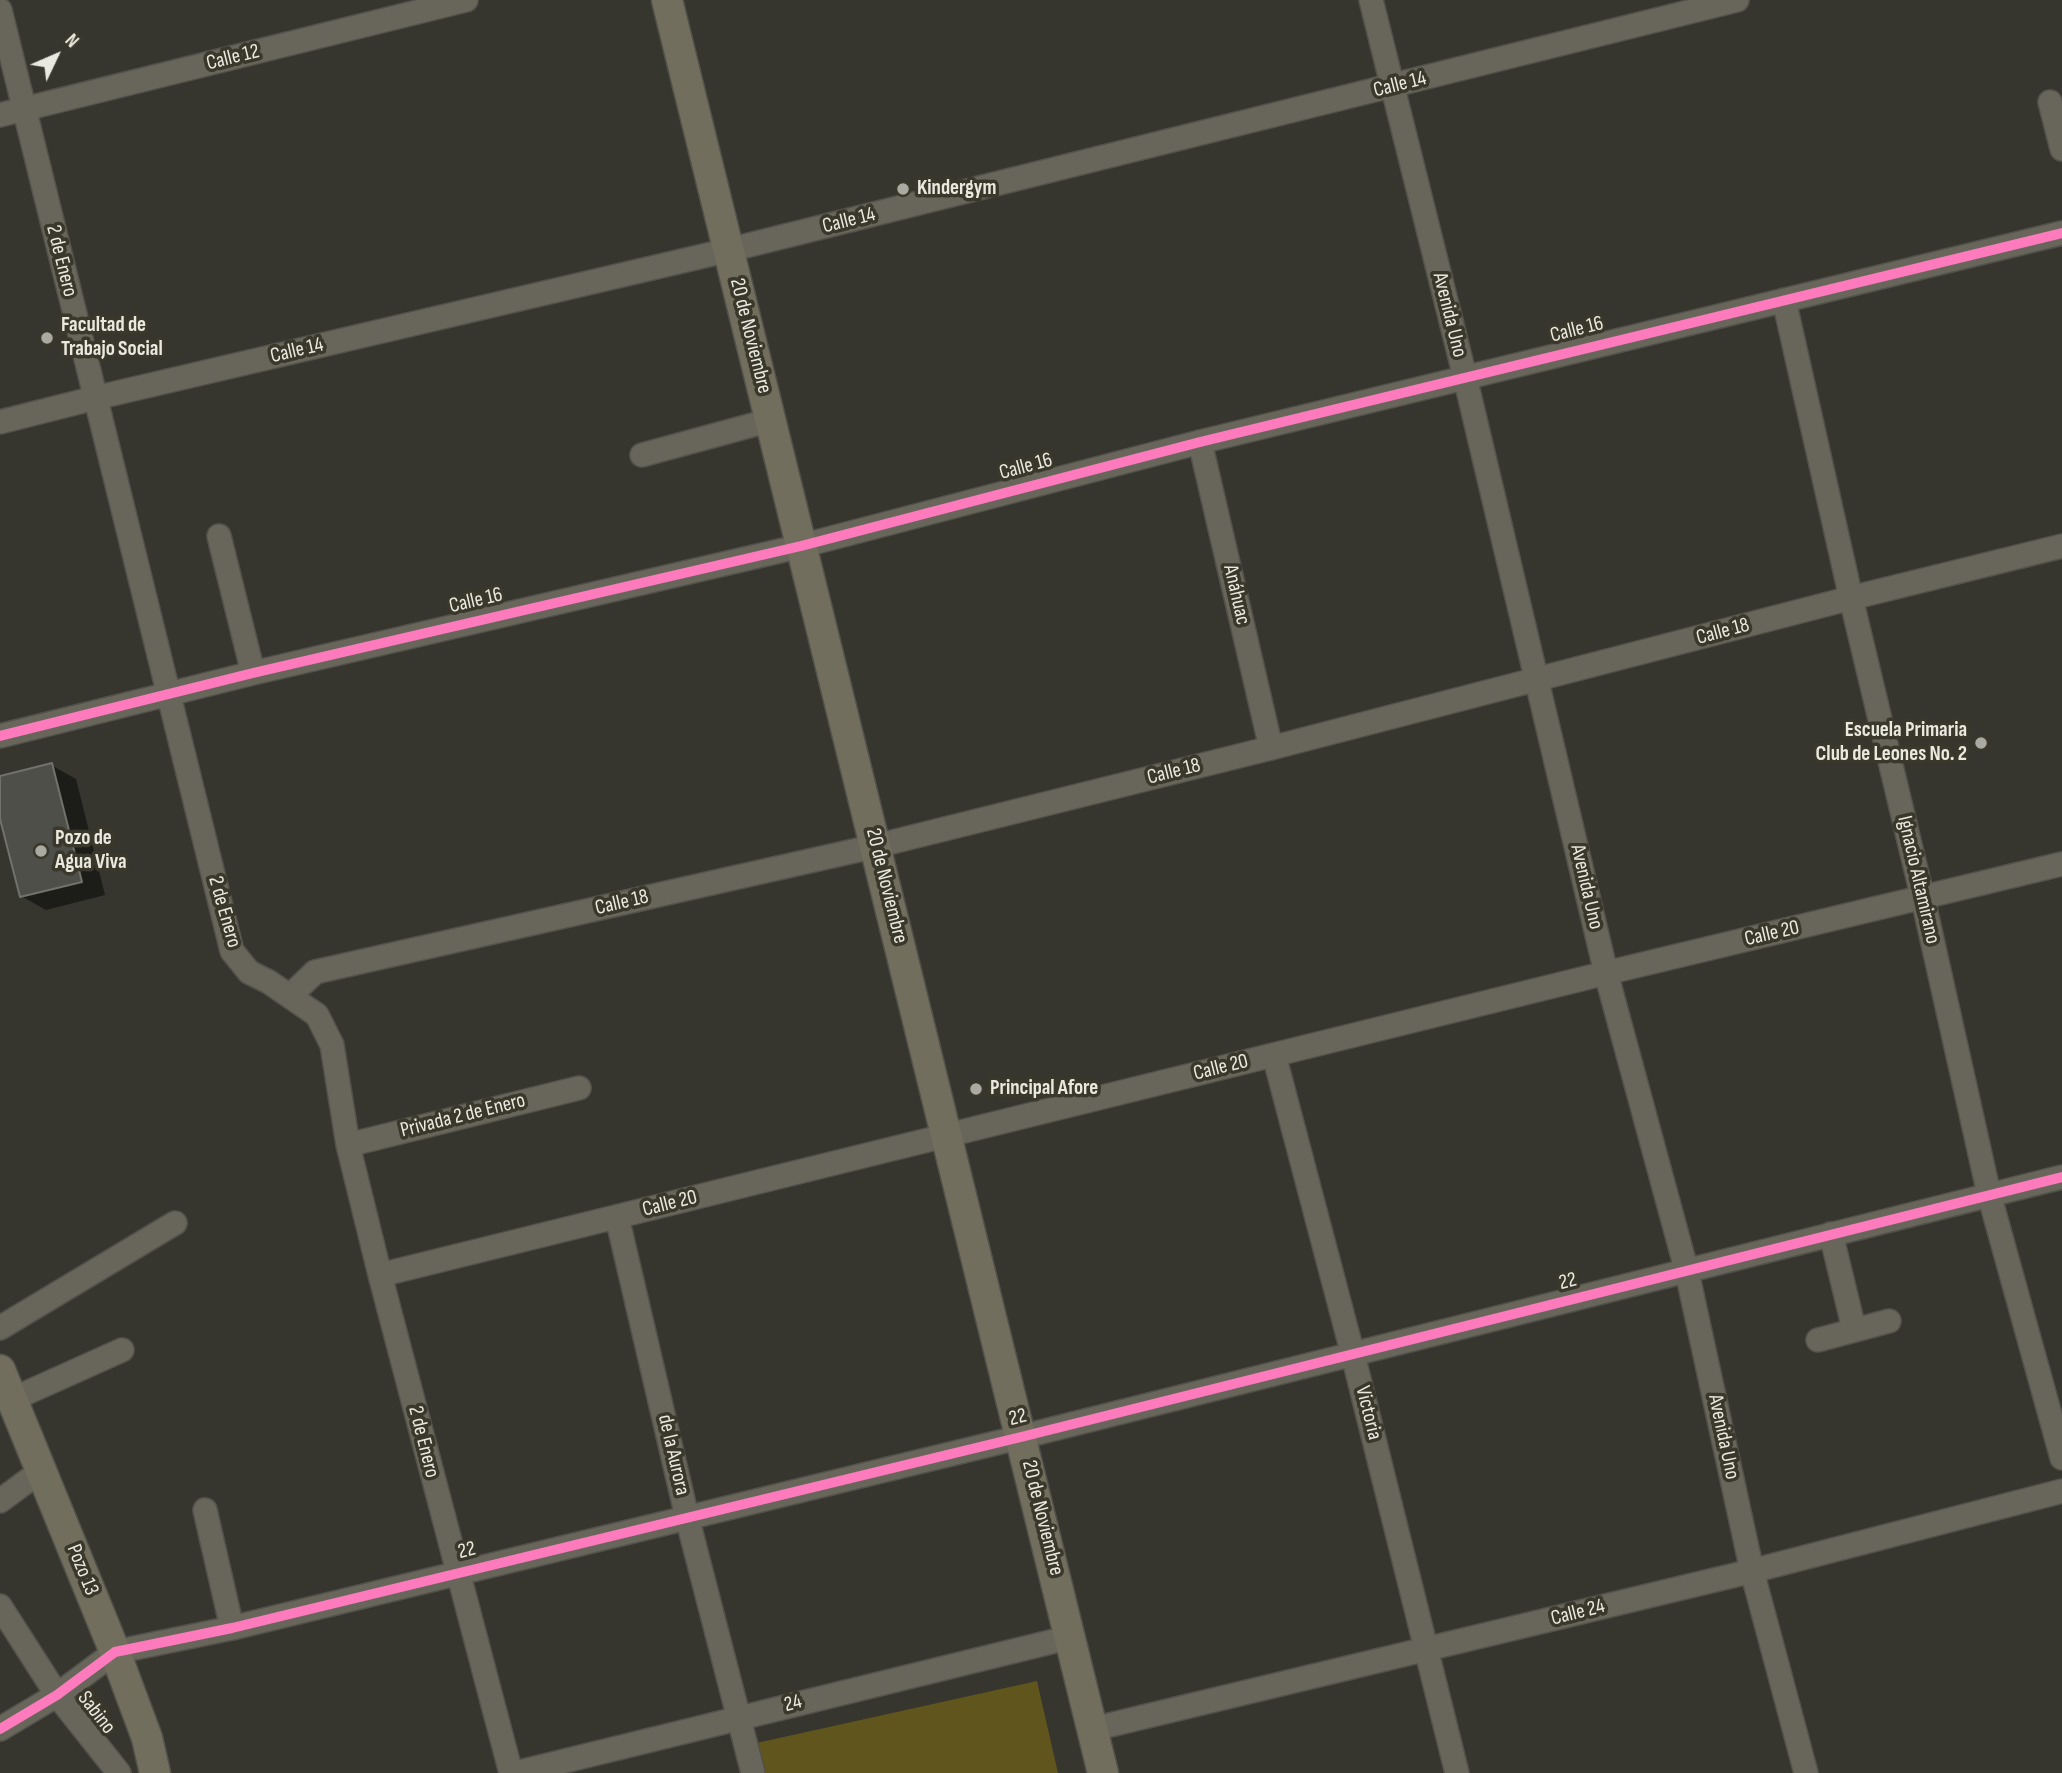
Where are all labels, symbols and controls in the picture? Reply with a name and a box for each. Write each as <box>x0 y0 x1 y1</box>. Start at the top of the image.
north arrow <box>21 21 91 91</box>
text: N <box>60 29 83 53</box>
street label: Calle 12 <box>204 39 262 77</box>
street label: Calle 14 <box>1371 66 1429 104</box>
place label: Kindergym <box>917 176 996 202</box>
marker: Kindergym <box>895 181 911 197</box>
street label: Calle 14 <box>820 202 878 240</box>
street label: 2 de Enero <box>40 223 82 299</box>
street label: Avenida Uno <box>1426 270 1472 360</box>
street label: 20 de Noviembre <box>724 276 776 396</box>
street label: Calle 16 <box>1548 311 1606 349</box>
place label: Facultad de Trabajo Social <box>61 313 163 363</box>
marker: Facultad de Trabajo Social <box>39 330 55 346</box>
street label: Calle 14 <box>268 333 326 369</box>
street label: Calle 16 <box>997 448 1055 486</box>
street label: Anáhuac <box>1217 563 1255 627</box>
street label: Calle 16 <box>447 583 505 619</box>
street label: Calle 18 <box>1694 613 1752 651</box>
place label: Escuela Primaria Club de Leones No. 2 <box>1816 718 1967 768</box>
marker: Escuela Primaria Club de Leones No. 2 <box>1973 735 1989 751</box>
street label: Calle 18 <box>1145 753 1203 791</box>
street label: Ignacio Altamirano <box>1891 814 1945 946</box>
place label: Pozo de Agua Viva <box>55 826 127 876</box>
street label: 20 de Noviembre <box>860 826 912 946</box>
street label: Avenida Uno <box>1564 842 1608 932</box>
marker: Pozo de Agua Viva <box>33 843 49 859</box>
street label: 2 de Enero <box>202 873 246 951</box>
street label: Calle 18 <box>593 885 651 921</box>
street label: Calle 20 <box>1742 915 1802 953</box>
street label: Calle 20 <box>1191 1049 1251 1087</box>
place label: Principal Afore <box>990 1076 1098 1102</box>
marker: Principal Afore <box>968 1081 984 1097</box>
street label: Privada 2 de Enero <box>398 1088 528 1144</box>
street label: Calle 20 <box>640 1185 700 1223</box>
street label: 22 <box>1557 1268 1579 1296</box>
street label: Victoria <box>1349 1383 1387 1443</box>
street label: Avenida Uno <box>1702 1392 1744 1482</box>
street label: 2 de Enero <box>402 1404 444 1480</box>
street label: 22 <box>1007 1404 1029 1432</box>
street label: de la Aurora <box>652 1412 694 1498</box>
street label: 20 de Noviembre <box>1016 1458 1068 1578</box>
street label: 22 <box>456 1537 478 1565</box>
street label: Pozo 13 <box>60 1541 104 1599</box>
street label: Calle 24 <box>1548 1594 1608 1632</box>
street label: Sabino <box>71 1687 121 1739</box>
street label: 24 <box>782 1690 804 1718</box>

